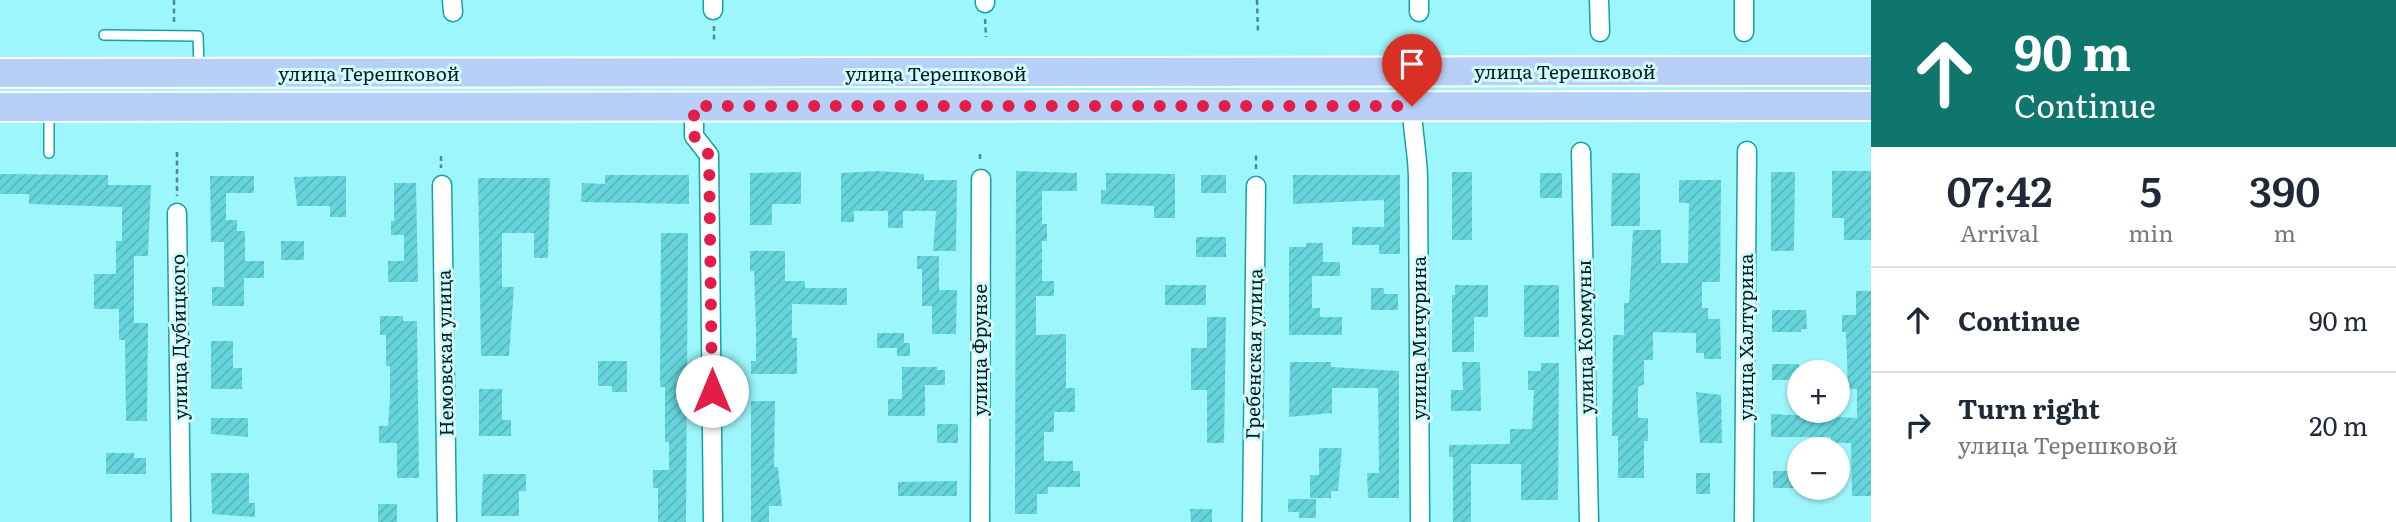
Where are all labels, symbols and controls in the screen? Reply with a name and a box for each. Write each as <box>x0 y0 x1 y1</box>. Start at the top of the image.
text: 90 m <box>2014 13 2131 86</box>
icon: ahead <box>1899 28 1990 119</box>
pin <box>1382 34 1442 106</box>
icon: arrive <box>1393 45 1431 83</box>
street label: улица Терешковой <box>1474 57 1656 85</box>
street label: улица Терешковой <box>278 59 460 87</box>
street label: улица Терешковой <box>845 59 1027 87</box>
text: Continue <box>2014 80 2156 128</box>
text: 07:42 <box>1947 158 2053 220</box>
text: 5 <box>2140 158 2162 220</box>
text: 390 <box>2249 158 2320 220</box>
text: Arrival <box>1960 215 2039 249</box>
text: min <box>2128 215 2173 249</box>
text: m <box>2274 215 2296 249</box>
street label: улица Халтурина <box>1731 253 1759 420</box>
street label: улица Дубицкого <box>163 254 193 420</box>
street label: улица Мичурина <box>1404 255 1432 420</box>
street label: улица Коммуны <box>1569 260 1599 414</box>
street label: Гребенская улица <box>1238 267 1269 440</box>
street label: Немовская улица <box>429 269 459 437</box>
street label: улица Фрунзе <box>965 284 993 416</box>
text: Continue <box>1958 300 2080 339</box>
text: 90 m <box>2309 300 2368 339</box>
icon: ahead <box>1899 301 1937 339</box>
position arrow <box>675 354 749 428</box>
map controls <box>1787 360 1850 500</box>
button: + <box>1787 360 1850 423</box>
text: Turn right <box>1958 388 2100 427</box>
text: 20 m <box>2309 405 2368 444</box>
icon: right <box>1899 406 1937 444</box>
text: улица Терешковой <box>1958 427 2178 461</box>
button: − <box>1787 437 1850 500</box>

